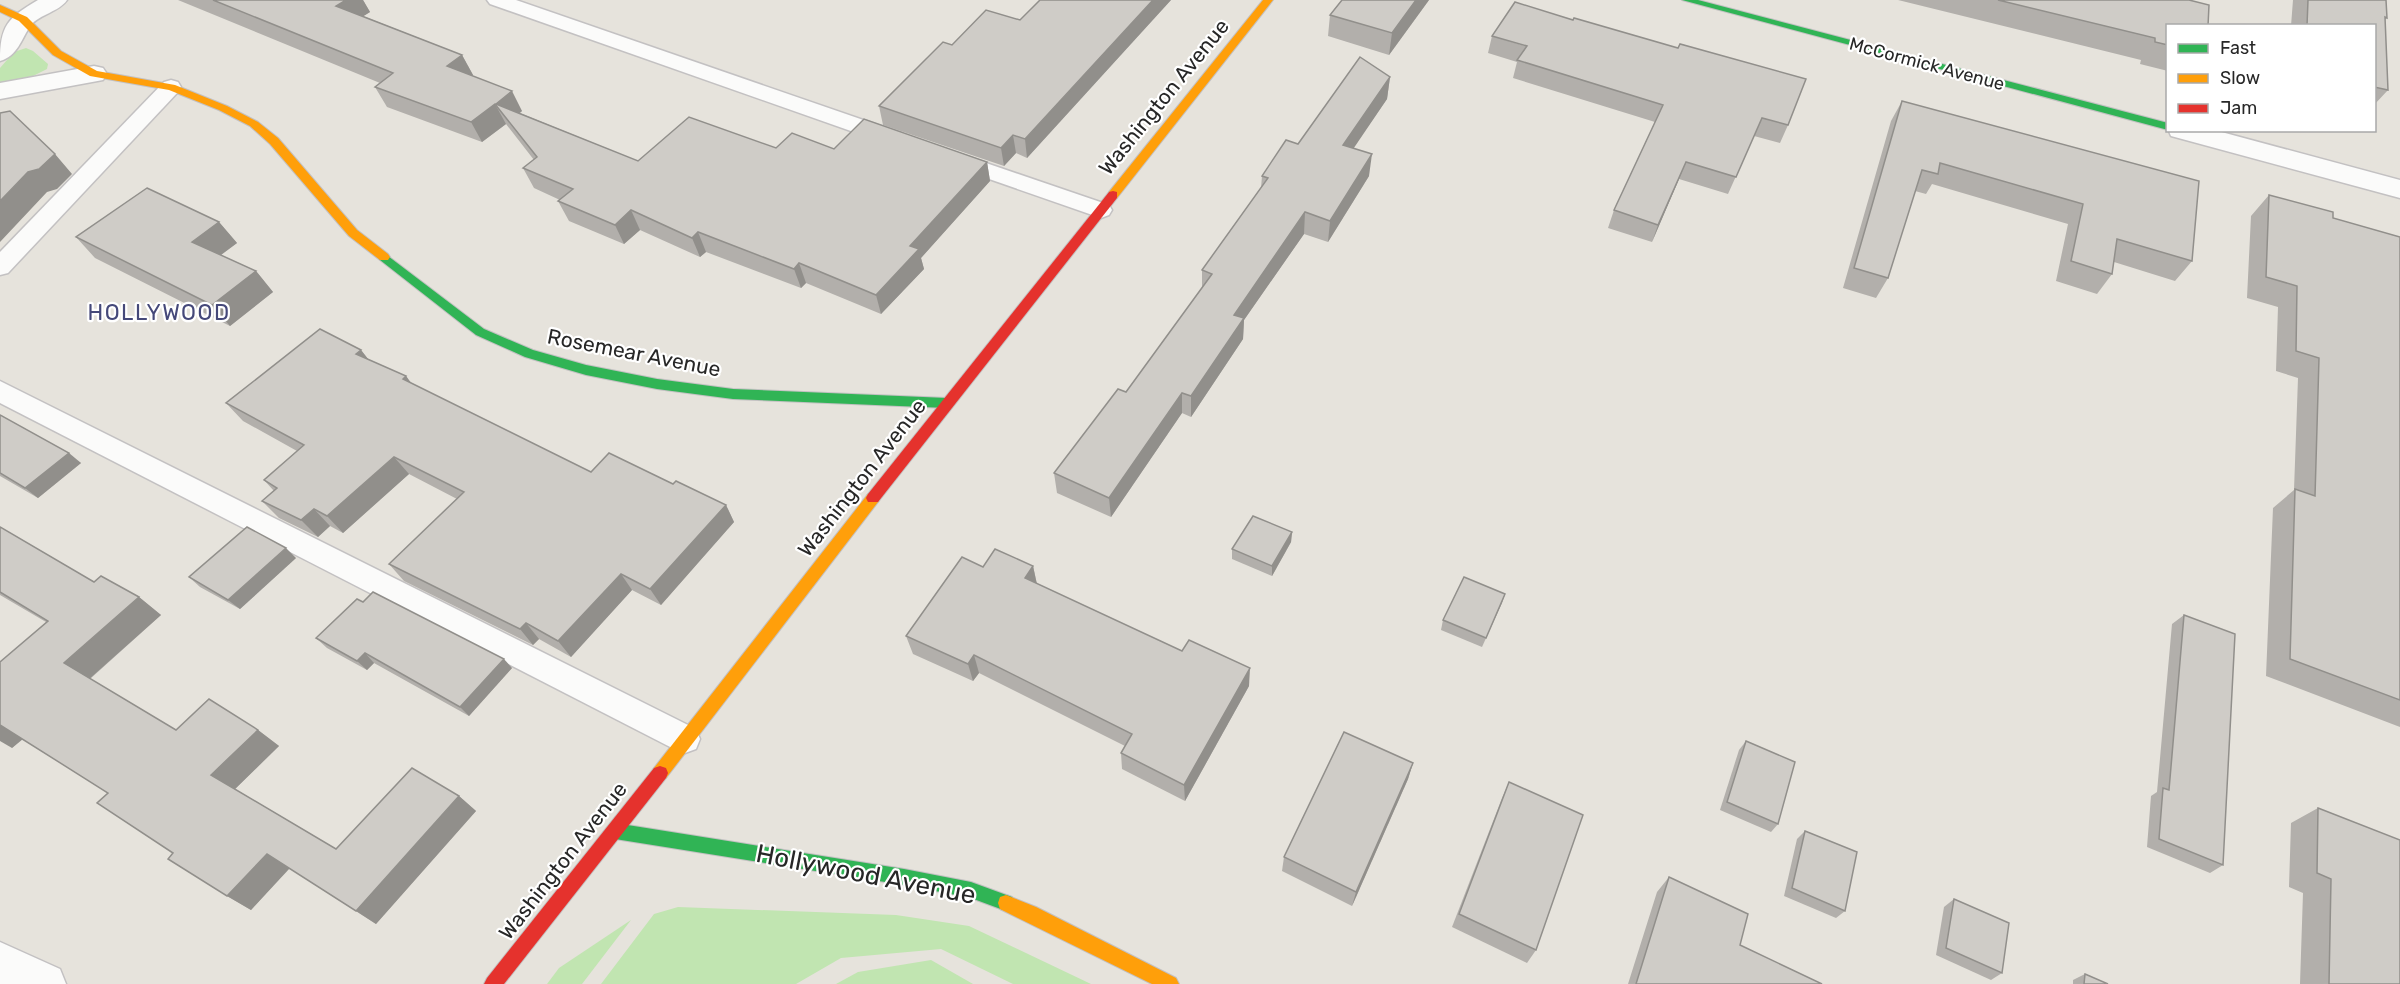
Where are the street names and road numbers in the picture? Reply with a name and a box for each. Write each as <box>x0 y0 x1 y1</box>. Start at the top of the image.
street label: Washington Avenue <box>1093 14 1234 180</box>
street label: McCormick Avenue <box>1847 33 2007 95</box>
street label: Rosemear Avenue <box>545 323 723 382</box>
street label: Washington Avenue <box>792 394 931 561</box>
street label: Washington Avenue <box>493 777 632 944</box>
street label: Hollywood Avenue <box>753 838 978 911</box>

